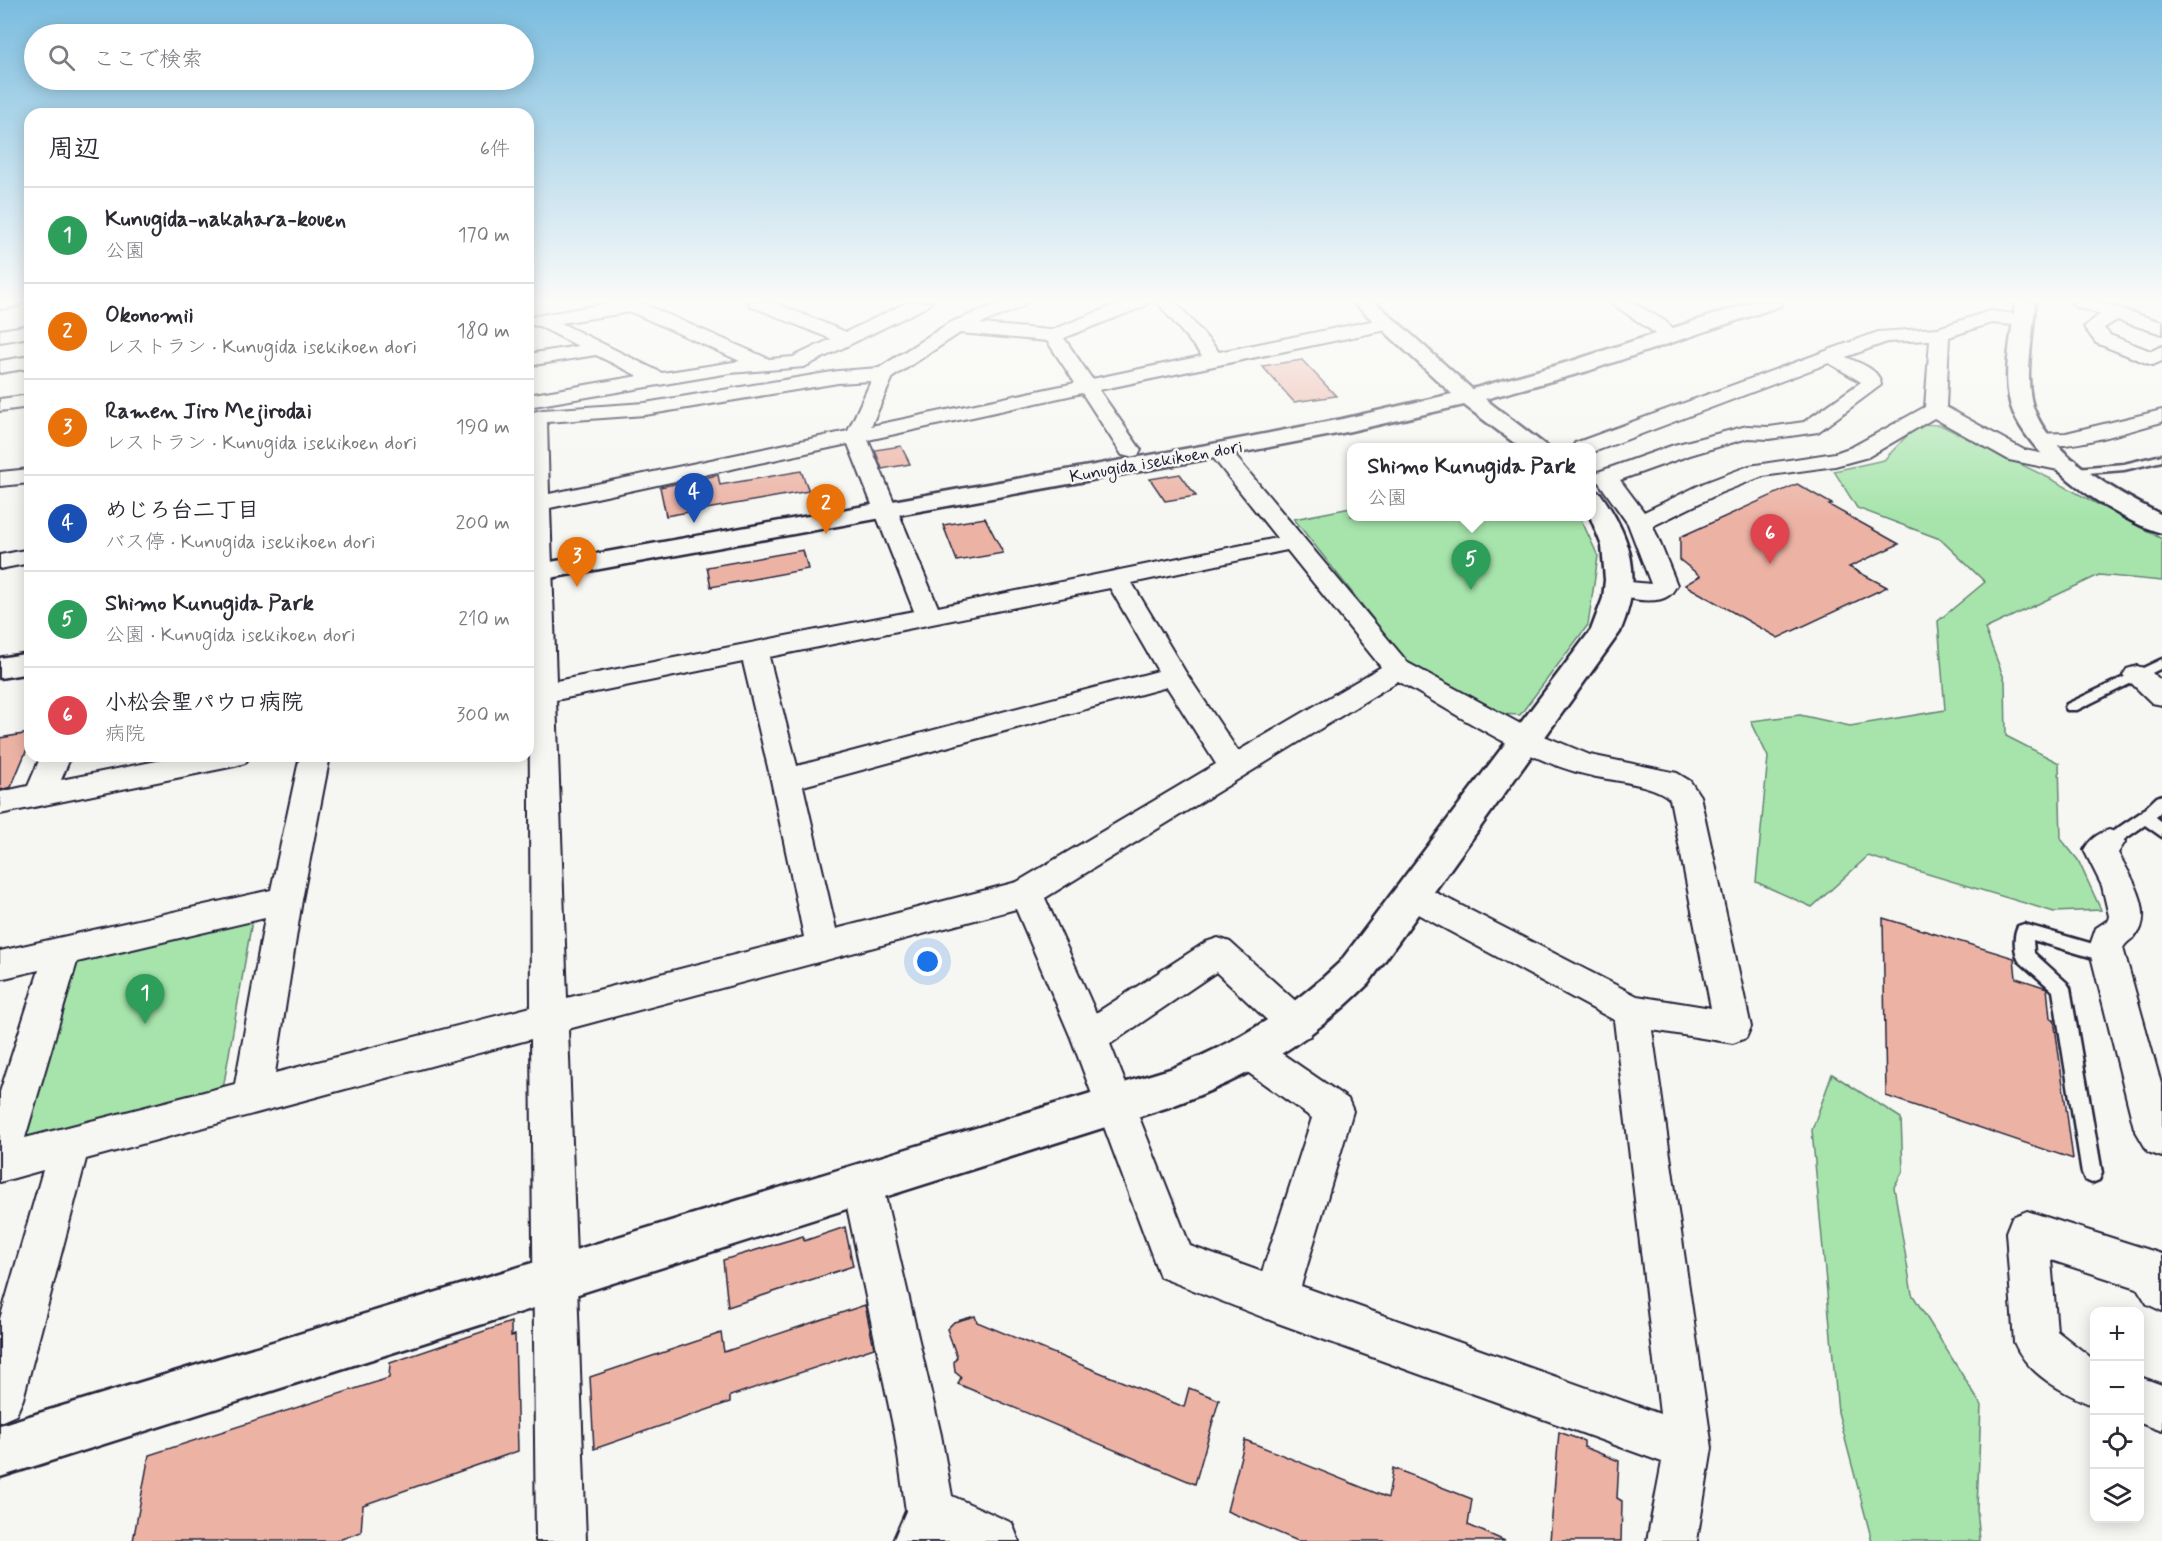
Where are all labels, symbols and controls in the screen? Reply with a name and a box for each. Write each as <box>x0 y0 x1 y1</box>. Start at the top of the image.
search box <box>24 24 534 90</box>
icon: search <box>45 41 78 74</box>
text: ここで検索 <box>93 46 203 74</box>
text: 周辺 <box>48 133 100 167</box>
text: 6件 <box>480 136 510 163</box>
text: Kunugida-nakahara-kouen <box>105 206 346 234</box>
text: 1 <box>63 222 72 249</box>
text: 170 m <box>458 222 510 249</box>
text: 公園 <box>105 238 145 265</box>
text: Okonomii <box>105 302 194 330</box>
text: 2 <box>63 318 72 345</box>
text: 180 m <box>457 318 510 345</box>
text: レストラン · Kunugida isekikoen dori <box>105 334 417 361</box>
text: Ramen Jiro Mejirodai <box>105 398 312 426</box>
text: 3 <box>63 414 72 441</box>
text: 190 m <box>456 414 510 441</box>
text: レストラン · Kunugida isekikoen dori <box>105 430 417 457</box>
street label: Kunugida isekikoen dori <box>1068 435 1245 490</box>
popup <box>1347 443 1596 521</box>
text: Shimo Kunugida Park <box>1367 453 1576 481</box>
pin: 4 <box>674 474 714 523</box>
pin: 2 <box>806 484 846 534</box>
text: 公園 <box>1367 485 1407 512</box>
text: めじろ台二丁目 <box>105 497 259 525</box>
text: 4 <box>62 510 73 537</box>
text: 200 m <box>455 510 510 537</box>
pin: 6 <box>1750 514 1790 564</box>
text: バス停 · Kunugida isekikoen dori <box>105 529 375 556</box>
pin: 3 <box>558 538 596 587</box>
pin: 5 <box>1452 540 1490 590</box>
text: Shimo Kunugida Park <box>105 590 314 618</box>
text: 5 <box>62 606 74 633</box>
text: 210 m <box>458 606 510 633</box>
text: 公園 · Kunugida isekikoen dori <box>105 622 355 649</box>
text: 小松会聖パウロ病院 <box>105 689 303 717</box>
text: 6 <box>62 702 73 729</box>
text: 300 m <box>456 702 510 729</box>
text: 病院 <box>105 721 145 748</box>
your location <box>913 947 942 976</box>
pin: 1 <box>126 974 164 1024</box>
map controls <box>2090 1307 2144 1523</box>
button: + <box>2090 1307 2144 1361</box>
button: − <box>2090 1361 2144 1415</box>
button: locate <box>2090 1415 2144 1469</box>
button: layers <box>2090 1469 2144 1523</box>

